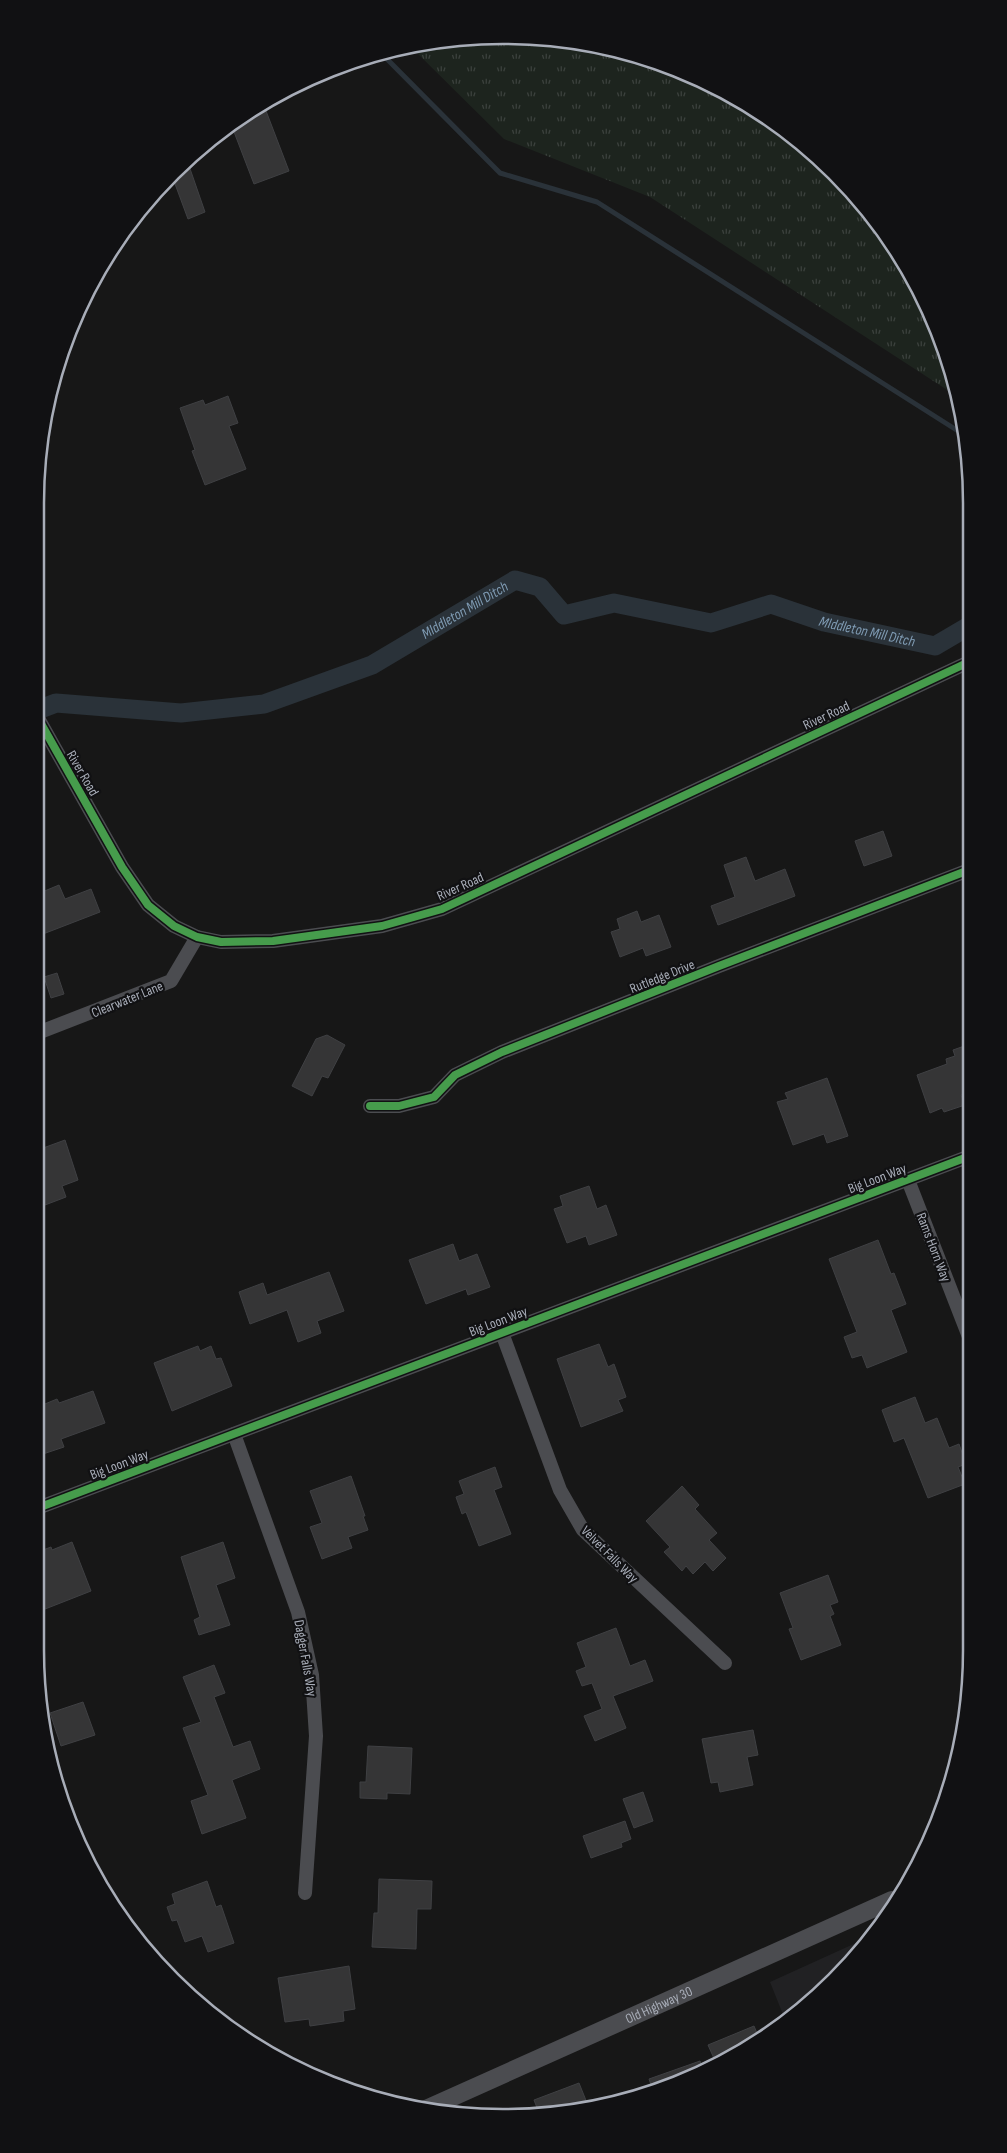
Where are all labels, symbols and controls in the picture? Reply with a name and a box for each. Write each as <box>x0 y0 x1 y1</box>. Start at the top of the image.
water label: MIddleton Mill Ditch <box>418 577 512 643</box>
water label: MIddleton Mill Ditch <box>816 612 917 651</box>
street label: River Road <box>800 697 852 734</box>
street label: River Road <box>63 748 102 799</box>
street label: River Road <box>434 869 486 904</box>
street label: Rutledge Drive <box>627 956 697 997</box>
street label: Clearwater Lane <box>89 977 166 1022</box>
street label: Big Loon Way <box>846 1159 909 1197</box>
street label: Rams Horn Way <box>913 1210 955 1285</box>
street label: Big Loon Way <box>467 1302 530 1340</box>
street label: Big Loon Way <box>88 1445 151 1483</box>
street label: Velvet Falls Way <box>578 1522 642 1587</box>
street label: Dagger Falls Way <box>290 1618 321 1698</box>
street label: Old Highway 30 <box>623 1983 695 2028</box>

